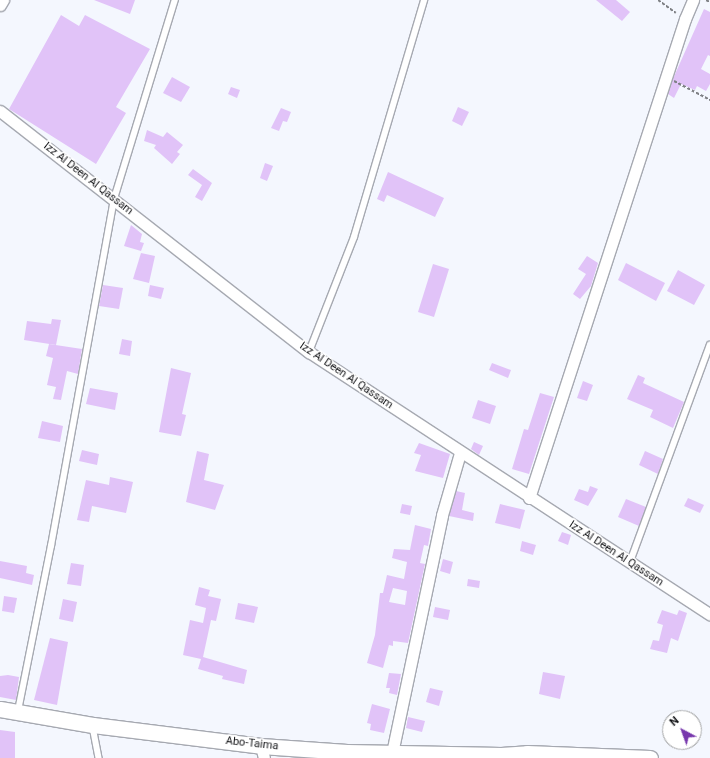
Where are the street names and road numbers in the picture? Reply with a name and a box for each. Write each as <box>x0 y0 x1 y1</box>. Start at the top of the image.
street label: Izz Al Deen Al Qassam <box>41 140 135 218</box>
street label: Izz Al Deen Al Qassam <box>297 340 395 412</box>
street label: Izz Al Deen Al Qassam <box>566 519 666 589</box>
street label: Abo-Taima <box>225 735 279 753</box>

